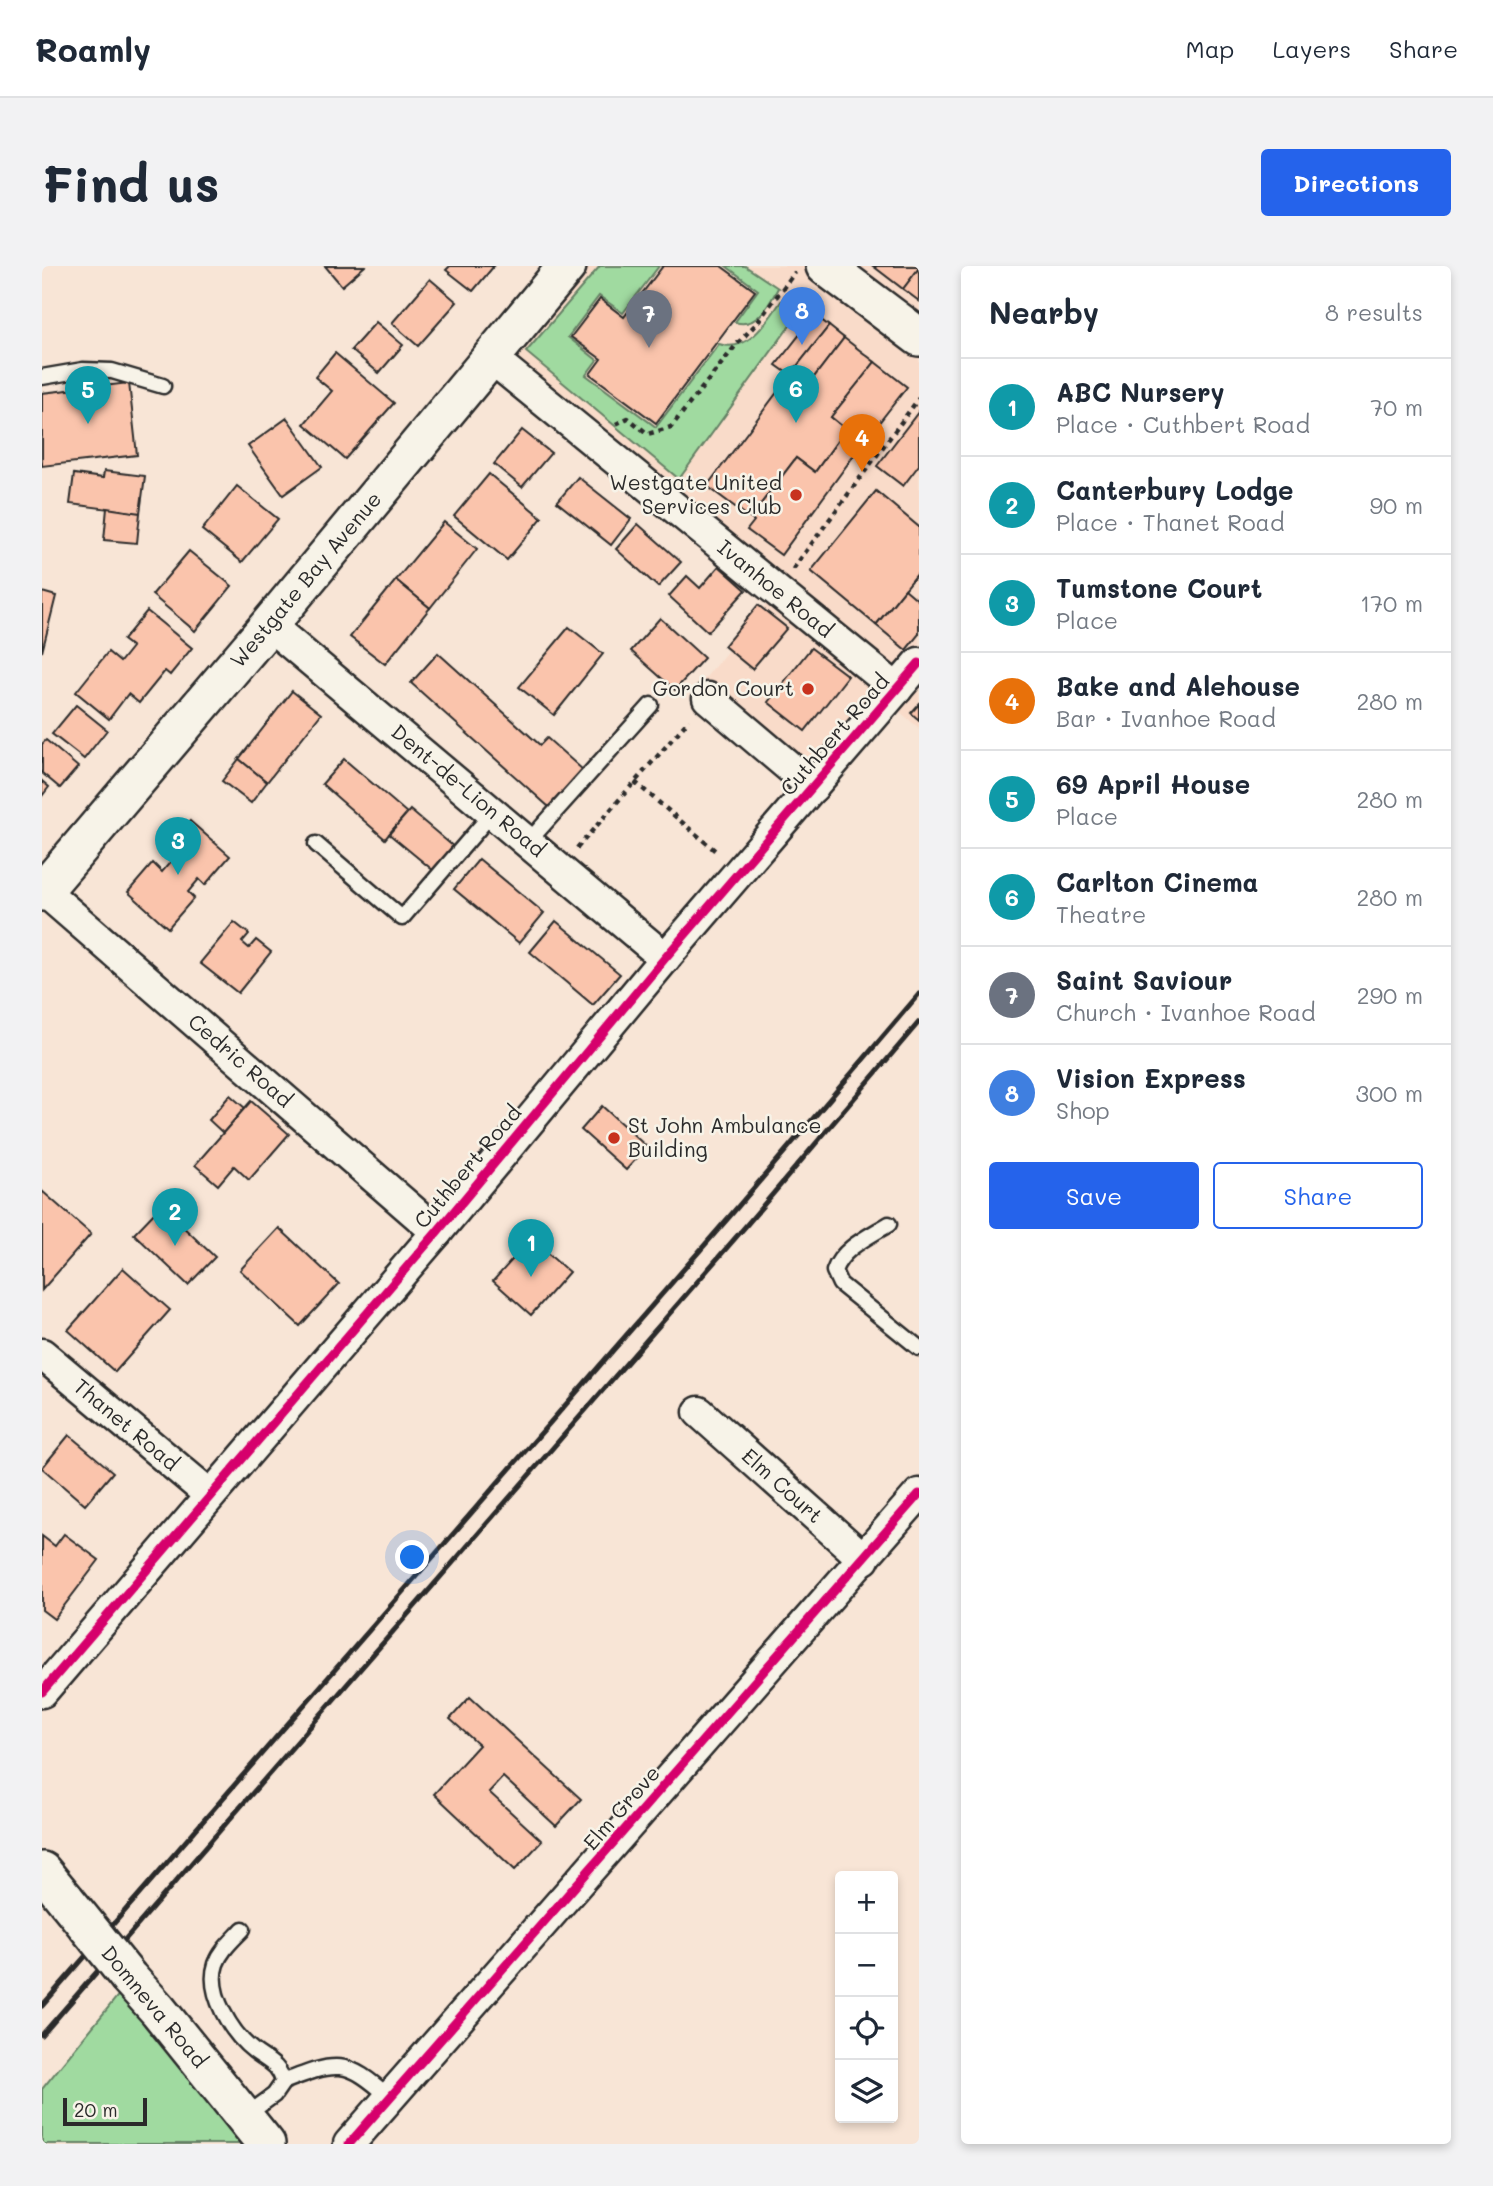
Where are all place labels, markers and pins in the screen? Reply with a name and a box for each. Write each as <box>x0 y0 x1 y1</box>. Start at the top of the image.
pin: 8 <box>779 287 825 345</box>
pin: 7 <box>626 290 672 348</box>
pin: 6 <box>773 365 819 423</box>
pin: 5 <box>65 366 111 424</box>
pin: 4 <box>839 414 885 472</box>
place label: Westgate United Services Club <box>609 468 782 519</box>
marker: Westgate United Services Club <box>788 487 804 503</box>
place label: Gordon Court <box>653 674 794 701</box>
marker: Gordon Court <box>800 681 816 697</box>
pin: 3 <box>155 817 201 875</box>
place label: St John Ambulance Building <box>628 1111 821 1162</box>
marker: St John Ambulance Building <box>606 1130 622 1146</box>
pin: 2 <box>152 1188 198 1246</box>
pin: 1 <box>508 1219 554 1277</box>

